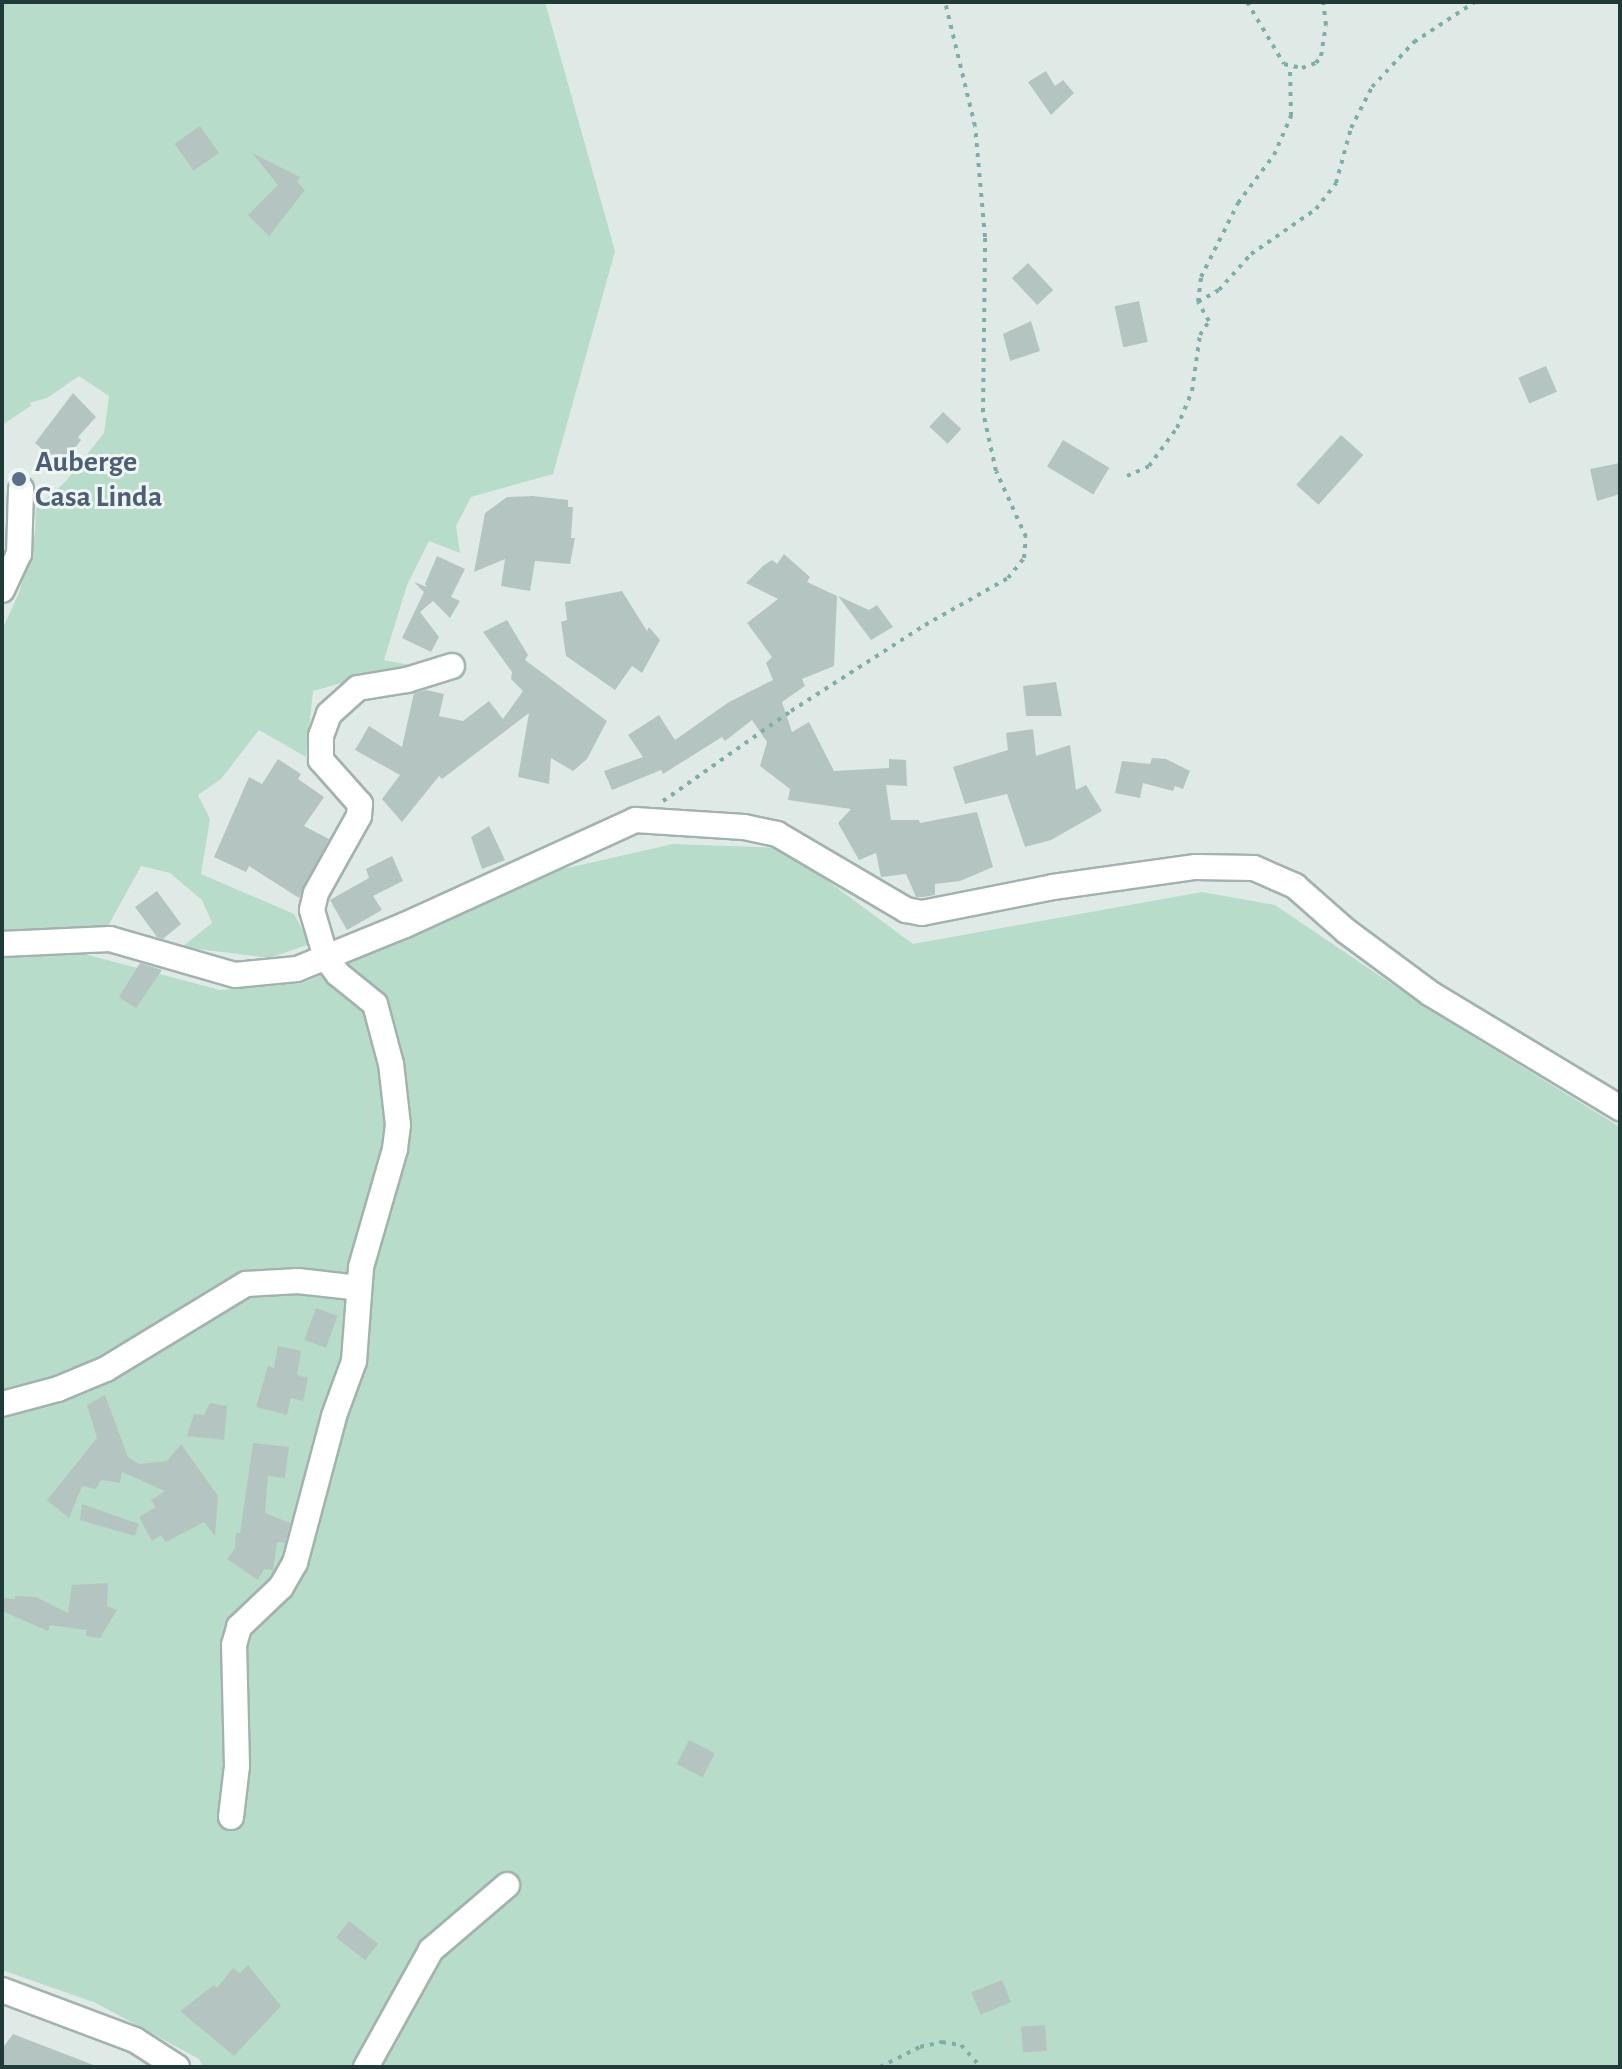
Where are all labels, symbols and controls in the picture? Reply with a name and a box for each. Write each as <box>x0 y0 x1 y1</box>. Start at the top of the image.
place label: Auberge Casa Linda <box>35 444 162 514</box>
marker: Auberge Casa Linda <box>10 470 28 488</box>

